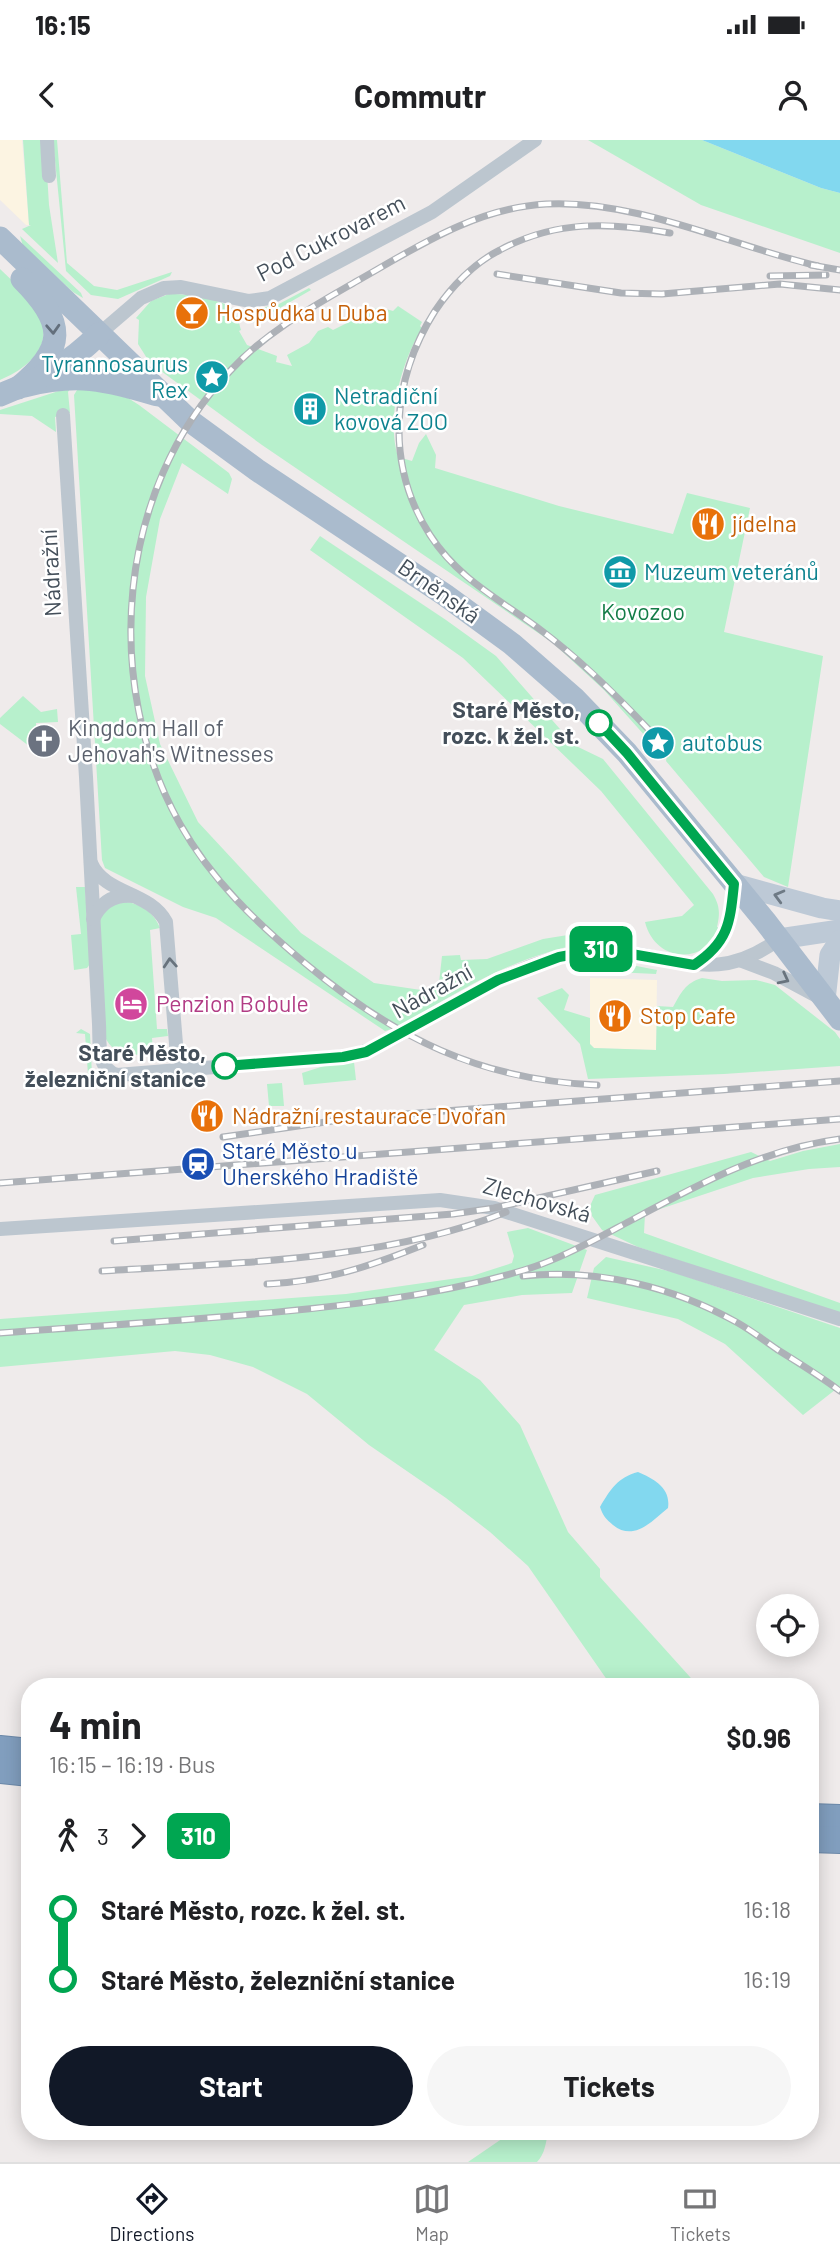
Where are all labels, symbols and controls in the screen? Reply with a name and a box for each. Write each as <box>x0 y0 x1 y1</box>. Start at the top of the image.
text: 16:15 <box>35 9 91 40</box>
icon: back <box>28 76 66 114</box>
text: Commutr <box>354 76 486 114</box>
icon: person <box>774 76 812 114</box>
street label: Pod Cukrovarem <box>252 188 410 287</box>
bar icon: Hospůdka u Duba <box>173 294 211 332</box>
place label: Hospůdka u Duba <box>216 298 387 326</box>
one-way arrow <box>45 324 60 335</box>
place label: Tyrannosaurus Rex <box>41 349 188 403</box>
place icon: Tyrannosaurus Rex <box>193 358 231 396</box>
place label: Netradiční kovová ZOO <box>334 381 448 435</box>
building icon: Netradiční kovová ZOO <box>291 390 329 428</box>
restaurant icon: jídelna <box>689 505 727 543</box>
place label: jídelna <box>731 509 797 537</box>
street label: Nádražní <box>34 529 66 617</box>
street label: Brněnská <box>393 552 486 629</box>
museum icon: Muzeum veteránů <box>601 553 639 591</box>
place label: Muzeum veteránů <box>644 557 819 585</box>
park label: Kovozoo <box>601 597 685 625</box>
place label: Staré Město, rozc. k žel. st. <box>443 695 580 749</box>
marker: Staré Město, rozc. k žel. st. <box>586 710 612 736</box>
place label: Kingdom Hall of Jehovah's Witnesses <box>68 713 274 767</box>
church icon: Kingdom Hall of Jehovah's Witnesses <box>25 722 63 760</box>
place icon: autobus <box>639 724 677 762</box>
place label: autobus <box>682 728 763 756</box>
one-way arrow <box>773 890 785 904</box>
line badge: 310 <box>561 926 641 972</box>
text: 310 <box>583 934 619 963</box>
street label: Nádražní <box>387 957 477 1024</box>
one-way arrow <box>163 958 178 969</box>
one-way arrow <box>777 970 790 984</box>
hotel icon: Penzion Bobule <box>112 985 150 1023</box>
place label: Penzion Bobule <box>156 989 309 1017</box>
restaurant icon: Stop Cafe <box>596 997 634 1035</box>
place label: Stop Cafe <box>640 1001 736 1029</box>
place label: Staré Město, železniční stanice <box>25 1038 206 1092</box>
marker: Staré Město, železniční stanice <box>212 1053 238 1079</box>
restaurant icon: Nádražní restaurace Dvořan <box>188 1097 226 1135</box>
place label: Nádražní restaurace Dvořan <box>232 1101 506 1129</box>
place label: Staré Město u Uherského Hradiště <box>222 1136 418 1190</box>
station icon: Staré Město u Uherského Hradiště <box>179 1145 217 1183</box>
street label: Zlechovská <box>480 1170 594 1228</box>
map controls <box>756 1594 819 1657</box>
button: locate <box>756 1594 819 1657</box>
text: 4 min <box>49 1701 142 1747</box>
text: $0.96 <box>727 1722 791 1753</box>
text: 16:15 – 16:19 · Bus <box>49 1750 215 1778</box>
icon: walk <box>49 1817 87 1855</box>
icon: forward <box>119 1817 157 1855</box>
text: 310 <box>181 1821 216 1850</box>
text: 3 <box>97 1822 109 1850</box>
text: Staré Město, rozc. k žel. st. <box>101 1894 406 1925</box>
text: 16:18 <box>743 1895 791 1923</box>
text: Staré Město, železniční stanice <box>101 1964 455 1995</box>
text: 16:19 <box>743 1965 791 1993</box>
button: Start <box>49 2046 413 2126</box>
button: Tickets <box>427 2046 791 2126</box>
tab: Directions <box>109 2180 194 2245</box>
tab: Map <box>413 2180 451 2245</box>
tab: Tickets <box>670 2180 731 2245</box>

